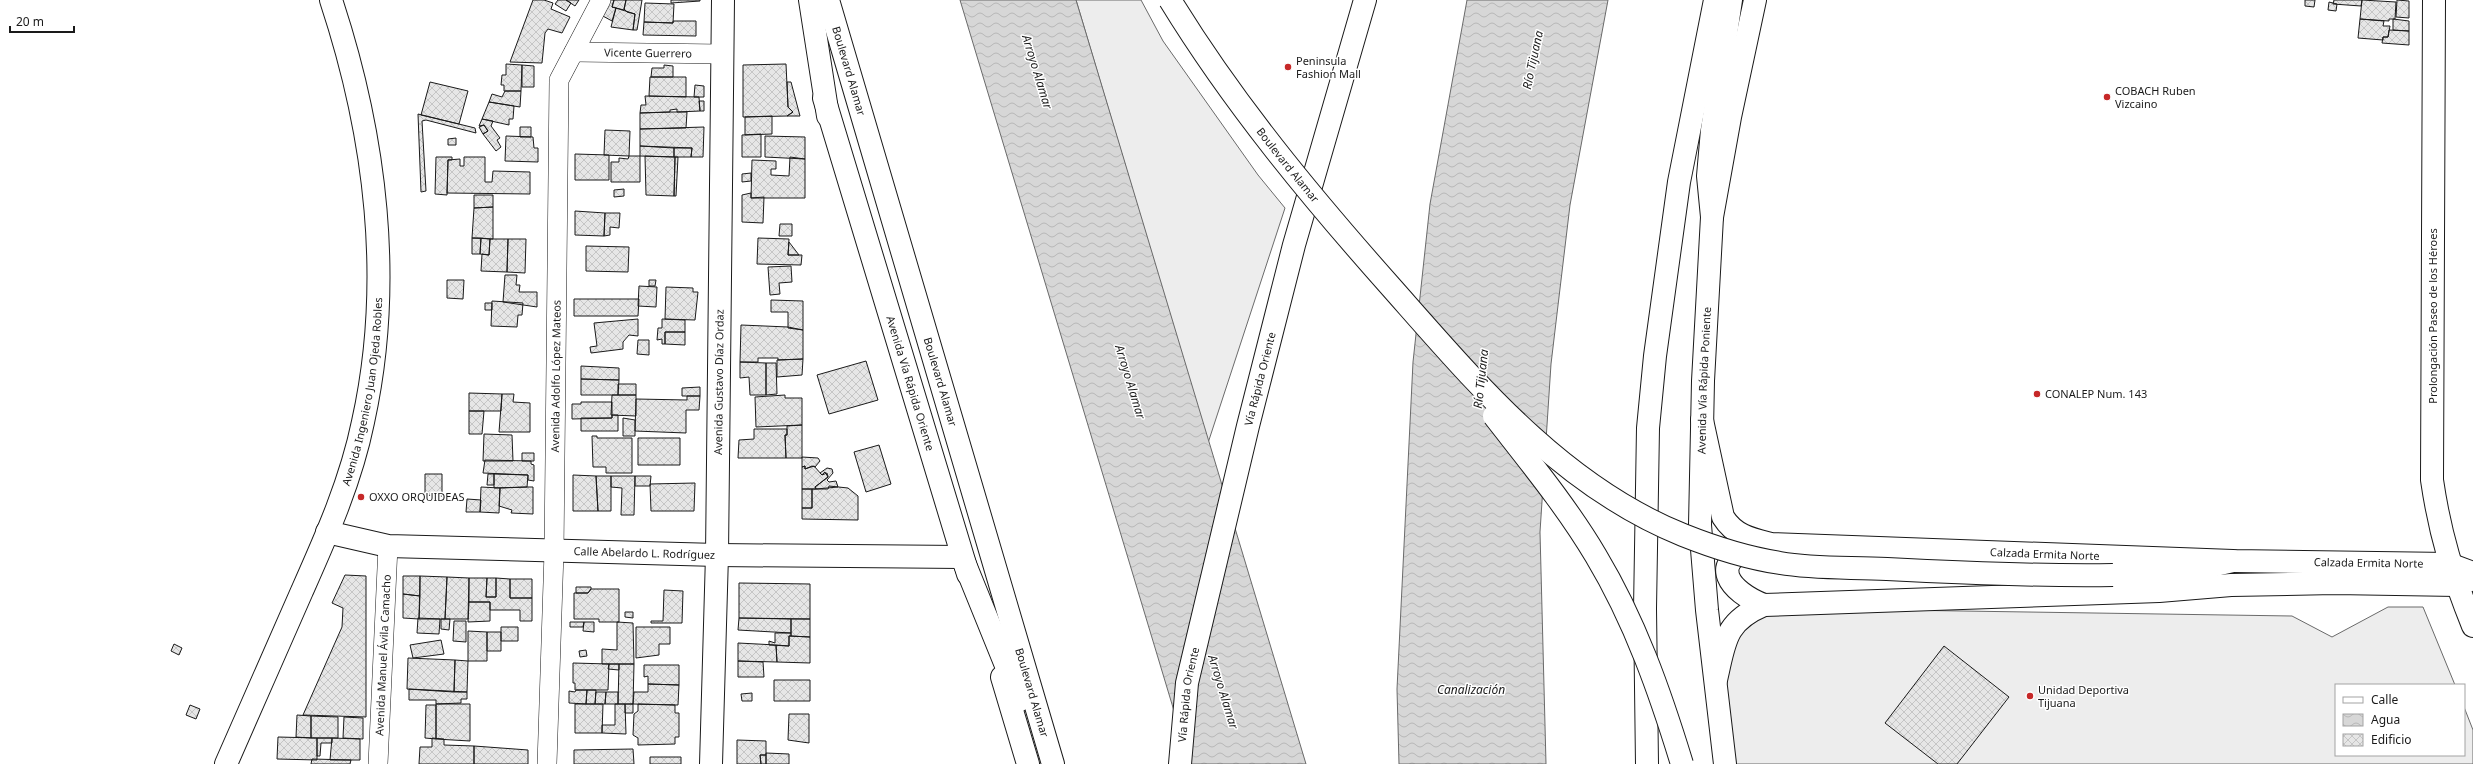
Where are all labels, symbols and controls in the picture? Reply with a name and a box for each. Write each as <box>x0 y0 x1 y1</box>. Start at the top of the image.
scale bar <box>10 8 74 34</box>
text: 20 m <box>16 13 44 30</box>
street label: Boulevard Alamar <box>829 24 870 118</box>
water label: Río Tijuana <box>1518 29 1547 91</box>
water label: Arroyo Alamar <box>1018 32 1057 112</box>
street label: Vicente Guerrero <box>604 44 692 61</box>
place label: Peninsula Fashion Mall <box>1296 53 1361 81</box>
marker: Peninsula Fashion Mall <box>1283 62 1293 72</box>
place label: COBACH Ruben Vizcaino <box>2115 83 2196 111</box>
marker: COBACH Ruben Vizcaino <box>2102 92 2112 102</box>
street label: Boulevard Alamar <box>1254 124 1323 206</box>
street label: Prolongación Paseo de los Héroes <box>2425 228 2440 404</box>
street label: Avenida Ingeniero Juan Ojeda Robles <box>338 297 385 487</box>
street label: Avenida Adolfo López Mateos <box>547 300 564 452</box>
street label: Avenida Vía Rápida Poniente <box>1693 306 1714 454</box>
street label: Avenida Gustavo Díaz Ordaz <box>710 309 727 455</box>
street label: Avenida Vía Rápida Oriente <box>883 314 938 452</box>
street label: Vía Rápida Oriente <box>1240 330 1279 427</box>
street label: Boulevard Alamar <box>921 335 961 428</box>
water label: Arroyo Alamar <box>1111 342 1150 422</box>
water label: Río Tijuana <box>1469 348 1492 409</box>
place label: CONALEP Num. 143 <box>2045 386 2147 401</box>
marker: CONALEP Num. 143 <box>2032 389 2042 399</box>
place label: OXXO ORQUIDEAS <box>369 489 465 504</box>
marker: OXXO ORQUIDEAS <box>356 492 366 502</box>
street label: Calle Abelardo L. Rodríguez <box>573 543 715 562</box>
street label: Calzada Ermita Norte <box>1990 544 2100 563</box>
street label: Calzada Ermita Norte <box>2314 554 2424 571</box>
street label: Avenida Manuel Ávila Camacho <box>371 574 394 736</box>
street label: Vía Rápida Oriente <box>1174 645 1202 743</box>
street label: Boulevard Alamar <box>1012 646 1053 739</box>
water label: Arroyo Alamar <box>1204 652 1243 732</box>
water label: Canalización <box>1437 681 1505 698</box>
place label: Unidad Deportiva Tijuana <box>2038 682 2129 710</box>
legend <box>2335 684 2465 756</box>
marker: Unidad Deportiva Tijuana <box>2025 691 2035 701</box>
text: Calle <box>2371 691 2399 708</box>
text: Agua <box>2371 711 2400 728</box>
text: Edificio <box>2371 731 2412 748</box>

